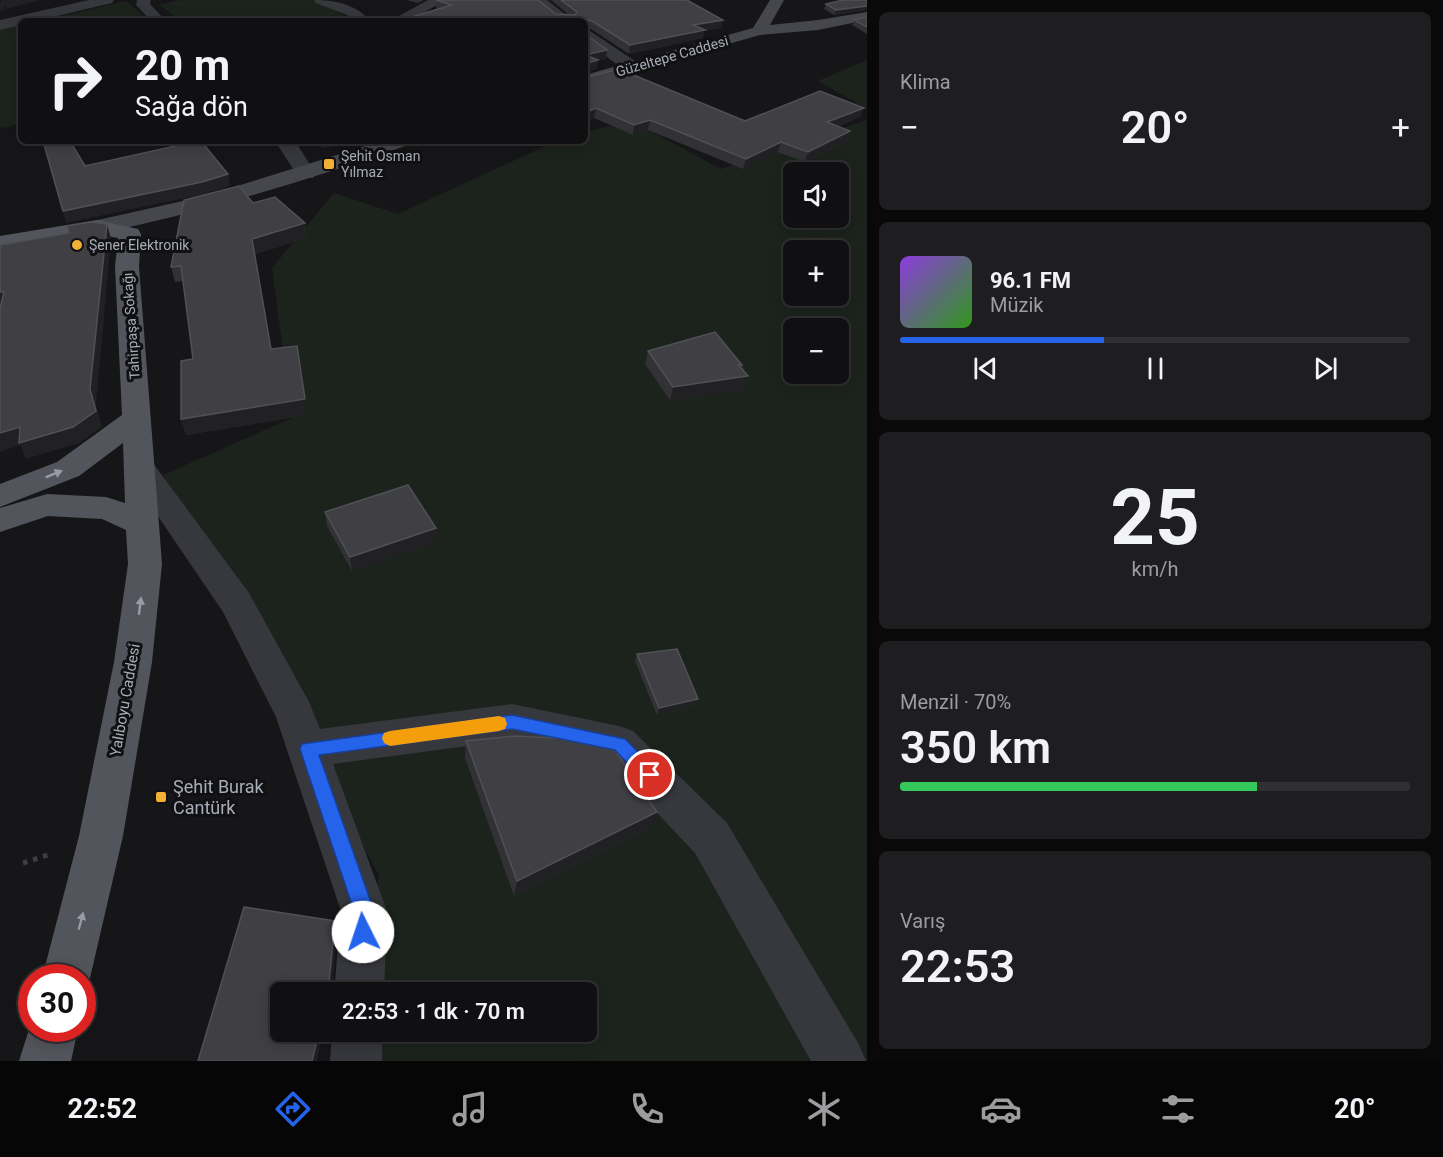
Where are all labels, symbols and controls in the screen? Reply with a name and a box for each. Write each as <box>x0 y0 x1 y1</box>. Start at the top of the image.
street label: Güzeltepe Caddesi <box>614 32 730 80</box>
text: 20 m <box>135 41 230 90</box>
icon: right <box>36 42 114 120</box>
text: Klima <box>900 70 951 94</box>
text: Sağa dön <box>135 91 248 123</box>
text: 20° <box>1121 101 1189 154</box>
text: − <box>900 108 919 147</box>
text: + <box>1391 108 1410 147</box>
place label: Şehit Osman Yılmaz <box>341 148 420 180</box>
marker: Şehit Osman Yılmaz <box>322 157 336 171</box>
map controls <box>783 162 849 384</box>
button: sound <box>783 162 849 228</box>
place label: Şener Elektronik <box>89 237 190 253</box>
marker: Şener Elektronik <box>70 238 84 252</box>
button: + <box>783 240 849 306</box>
text: 96.1 FM <box>990 268 1071 293</box>
street label: Tahirpaşa Sokağı <box>119 272 143 380</box>
text: Müzik <box>990 293 1043 317</box>
button: − <box>783 318 849 384</box>
icon: previous <box>969 352 1002 385</box>
icon: pause <box>1139 352 1172 385</box>
icon: next <box>1309 352 1342 385</box>
one-way arrow <box>46 469 64 479</box>
text: 25 <box>1110 472 1200 563</box>
text: km/h <box>1132 557 1178 581</box>
one-way arrow <box>135 596 144 615</box>
street label: Yalıboyu Caddesi <box>106 642 144 758</box>
text: Menzil · 70% <box>900 690 1011 714</box>
text: 350 km <box>900 721 1051 774</box>
pin <box>624 749 675 800</box>
icon: arrive <box>633 758 666 791</box>
place label: Şehit Burak Cantürk <box>173 776 265 818</box>
marker: Şehit Burak Cantürk <box>154 790 168 804</box>
position arrow <box>331 900 395 964</box>
text: Varış <box>900 909 945 933</box>
one-way arrow <box>77 912 87 931</box>
text: 22:53 <box>900 940 1015 993</box>
speed limit sign: 30 <box>18 964 96 1042</box>
text: 22:53 · 1 dk · 70 m <box>342 999 525 1024</box>
icon: directions <box>272 1088 314 1130</box>
icon: music <box>449 1088 491 1130</box>
icon: phone <box>626 1088 668 1130</box>
icon: climate <box>803 1088 845 1130</box>
icon: car <box>980 1088 1022 1130</box>
icon: filters <box>1157 1088 1199 1130</box>
text: 22:52 <box>67 1093 137 1125</box>
text: 20° <box>1334 1093 1375 1125</box>

